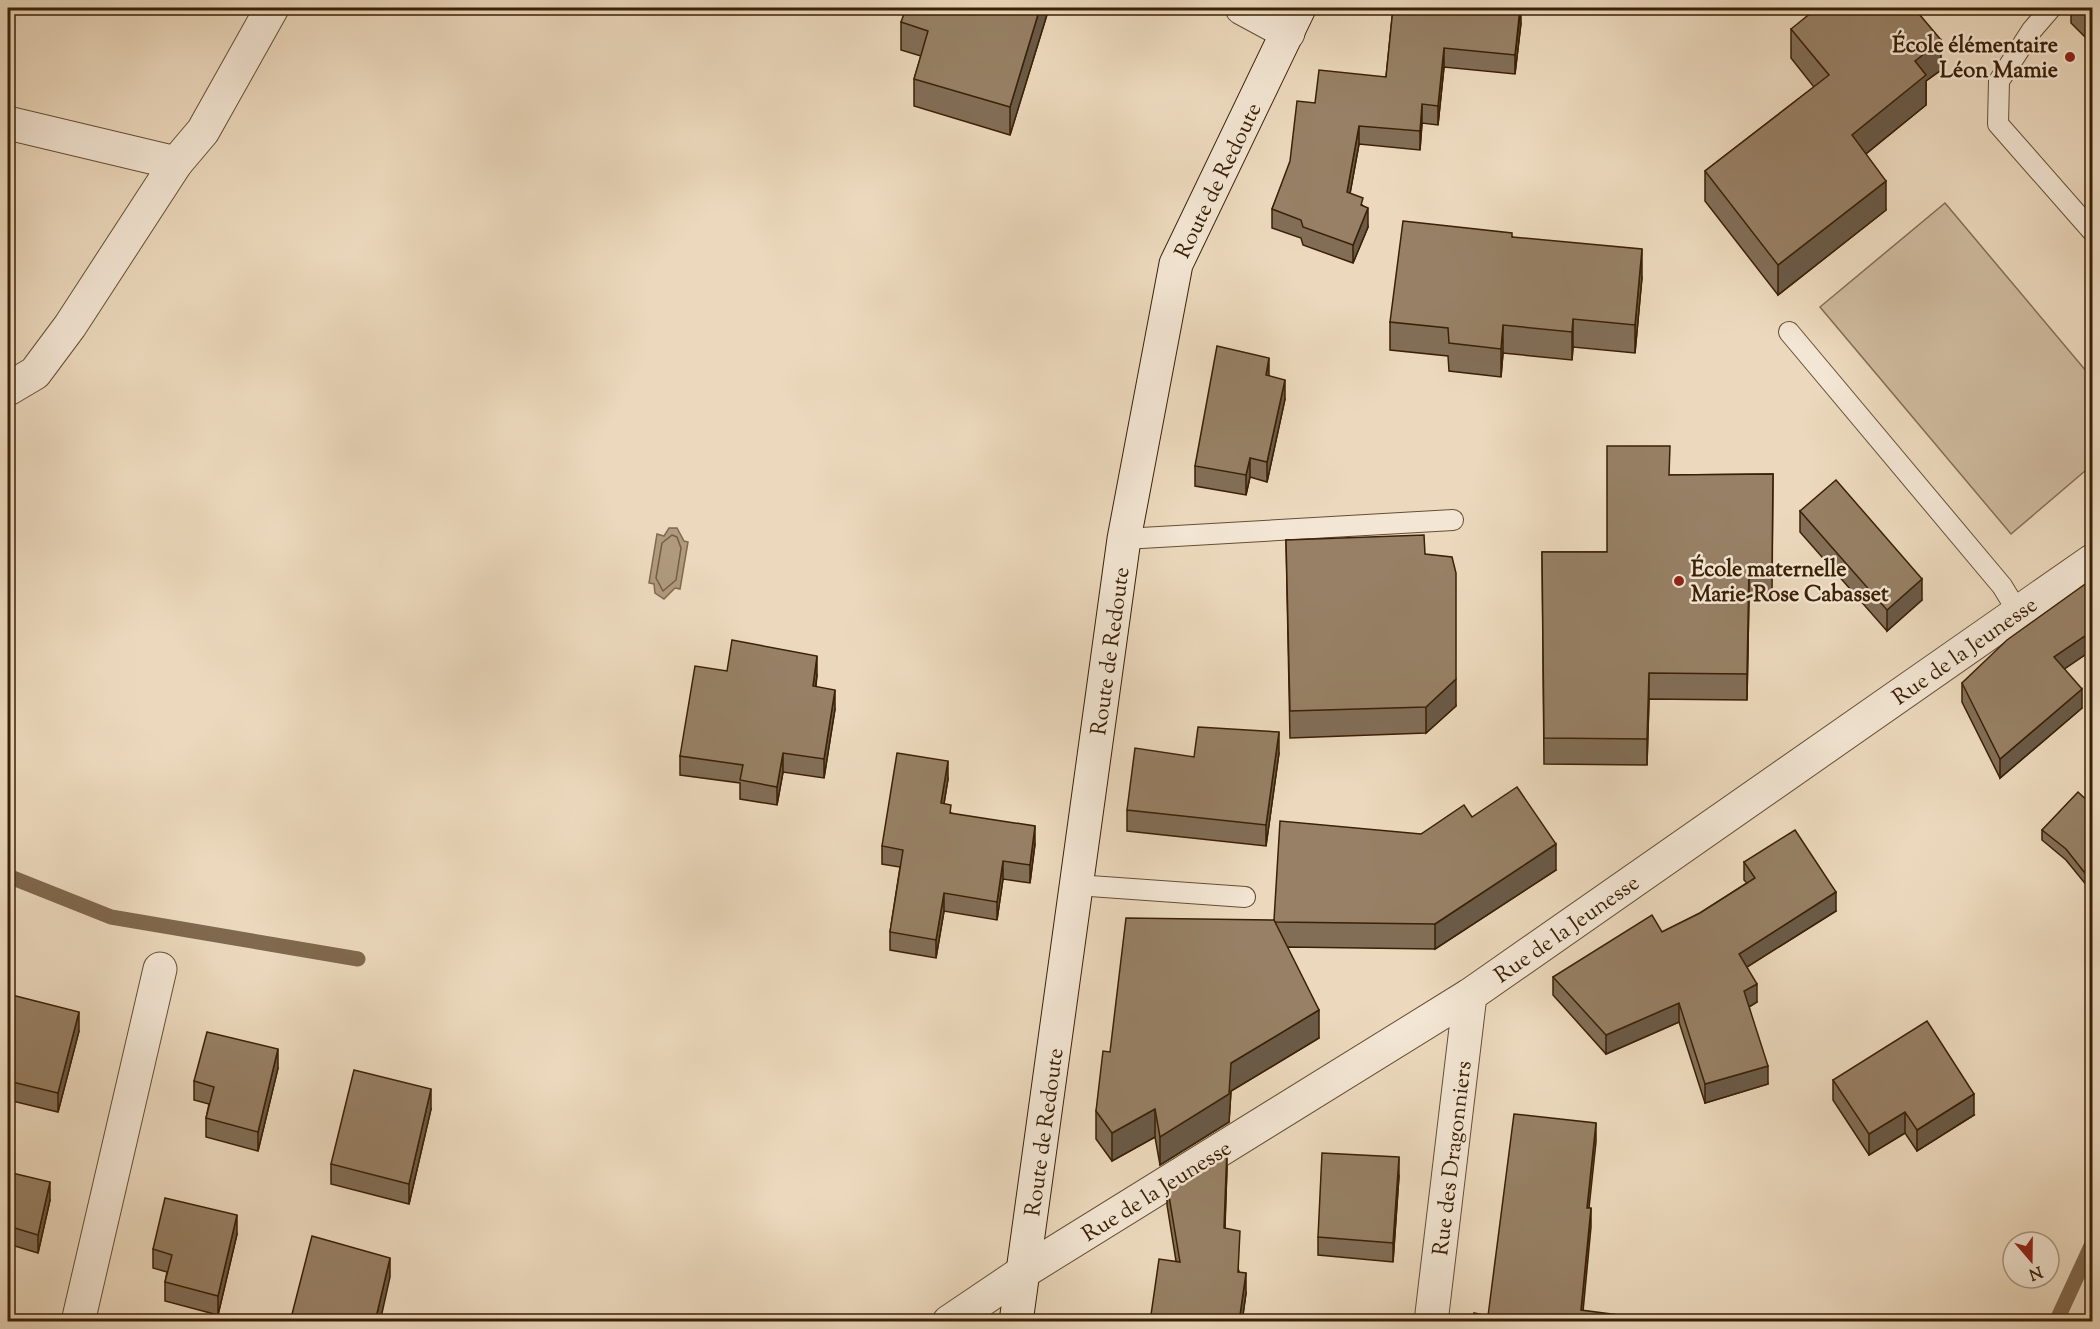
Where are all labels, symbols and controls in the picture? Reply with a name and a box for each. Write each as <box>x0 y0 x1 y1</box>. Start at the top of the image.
place label: École élémentaire Léon Mamie <box>1892 30 2058 88</box>
marker: École élémentaire Léon Mamie <box>2063 50 2077 64</box>
street label: Route de Redoute <box>1168 98 1271 265</box>
place label: École maternelle Marie-Rose Cabasset <box>1691 554 1889 612</box>
street label: Route de Redoute <box>1084 565 1140 738</box>
marker: École maternelle Marie-Rose Cabasset <box>1672 574 1686 588</box>
street label: Rue de la Jeunesse <box>1887 590 2045 715</box>
street label: Rue de la Jeunesse <box>1489 868 1647 993</box>
street label: Route de Redoute <box>1018 1046 1074 1219</box>
street label: Rue des Dragonniers <box>1426 1059 1482 1258</box>
street label: Rue de la Jeunesse <box>1077 1134 1238 1251</box>
north arrow <box>2001 1230 2061 1290</box>
text: N <box>2025 1259 2045 1285</box>

